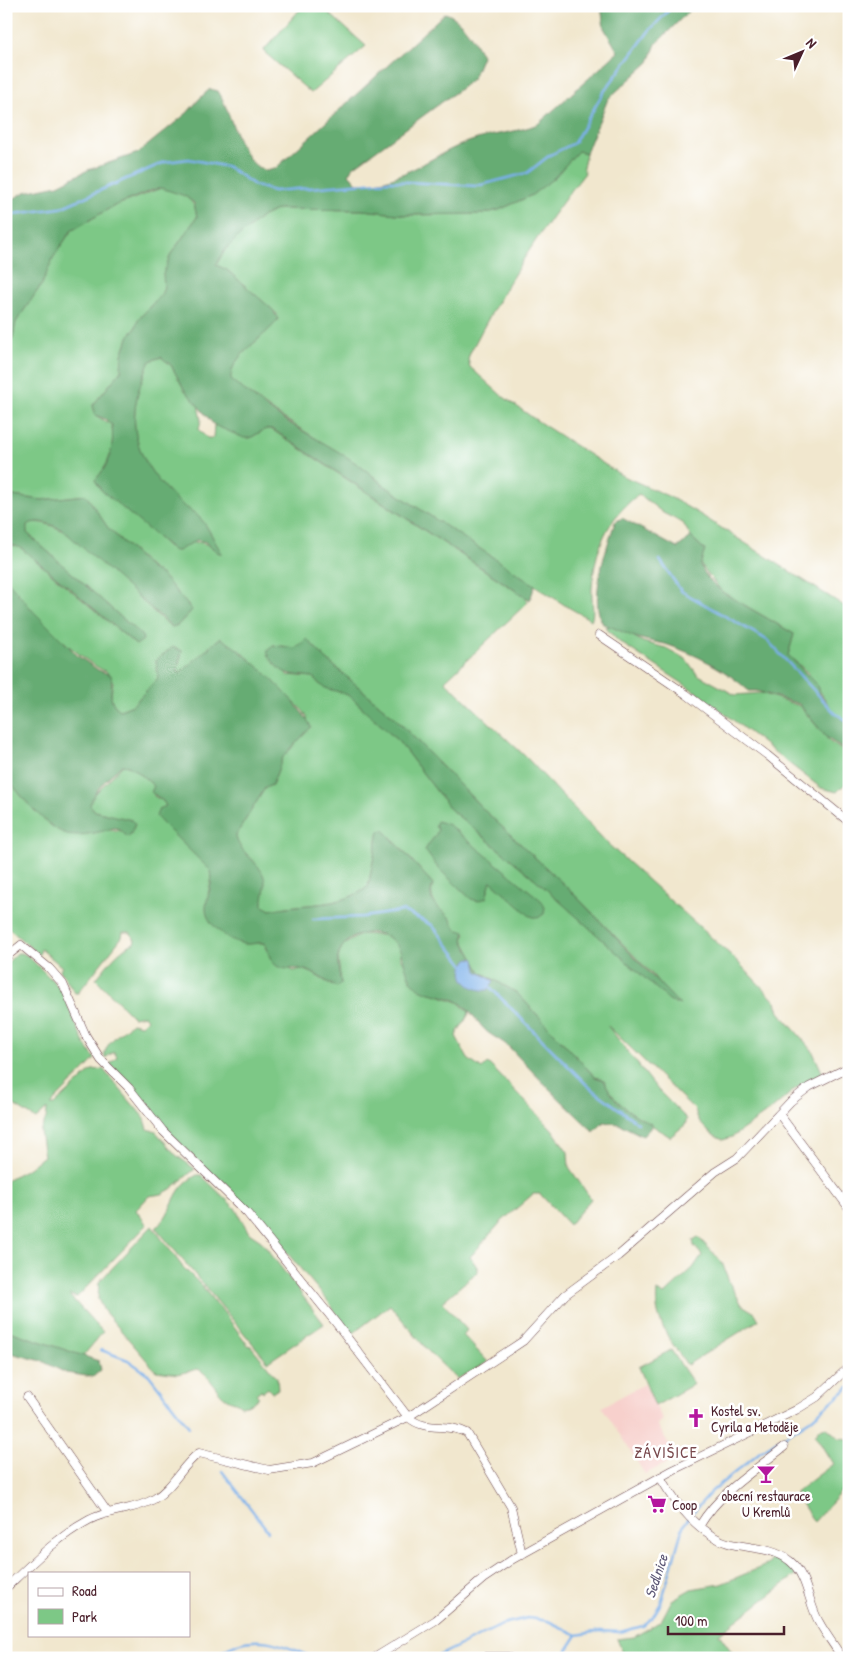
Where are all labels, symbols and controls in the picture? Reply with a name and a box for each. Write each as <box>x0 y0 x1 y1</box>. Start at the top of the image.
north arrow <box>778 28 828 78</box>
text: N <box>802 33 822 52</box>
place label: Kostel sv. Cyrila a Metoděje <box>711 1401 799 1437</box>
church icon: Kostel sv. Cyrila a Metoděje <box>685 1407 707 1429</box>
district label: ZÁVIŠICE <box>634 1441 698 1463</box>
bar icon: obecní restaurace U Kremlů <box>755 1463 777 1485</box>
place label: obecní restaurace U Kremlů <box>721 1486 811 1521</box>
supermarket icon: Coop <box>646 1493 668 1515</box>
place label: Coop <box>672 1495 697 1515</box>
water label: Sedlnice <box>639 1551 673 1600</box>
legend <box>28 1572 190 1636</box>
text: Road <box>72 1580 97 1601</box>
scale bar <box>668 1604 784 1636</box>
text: Park <box>72 1606 97 1627</box>
text: 100 m <box>675 1610 708 1631</box>

